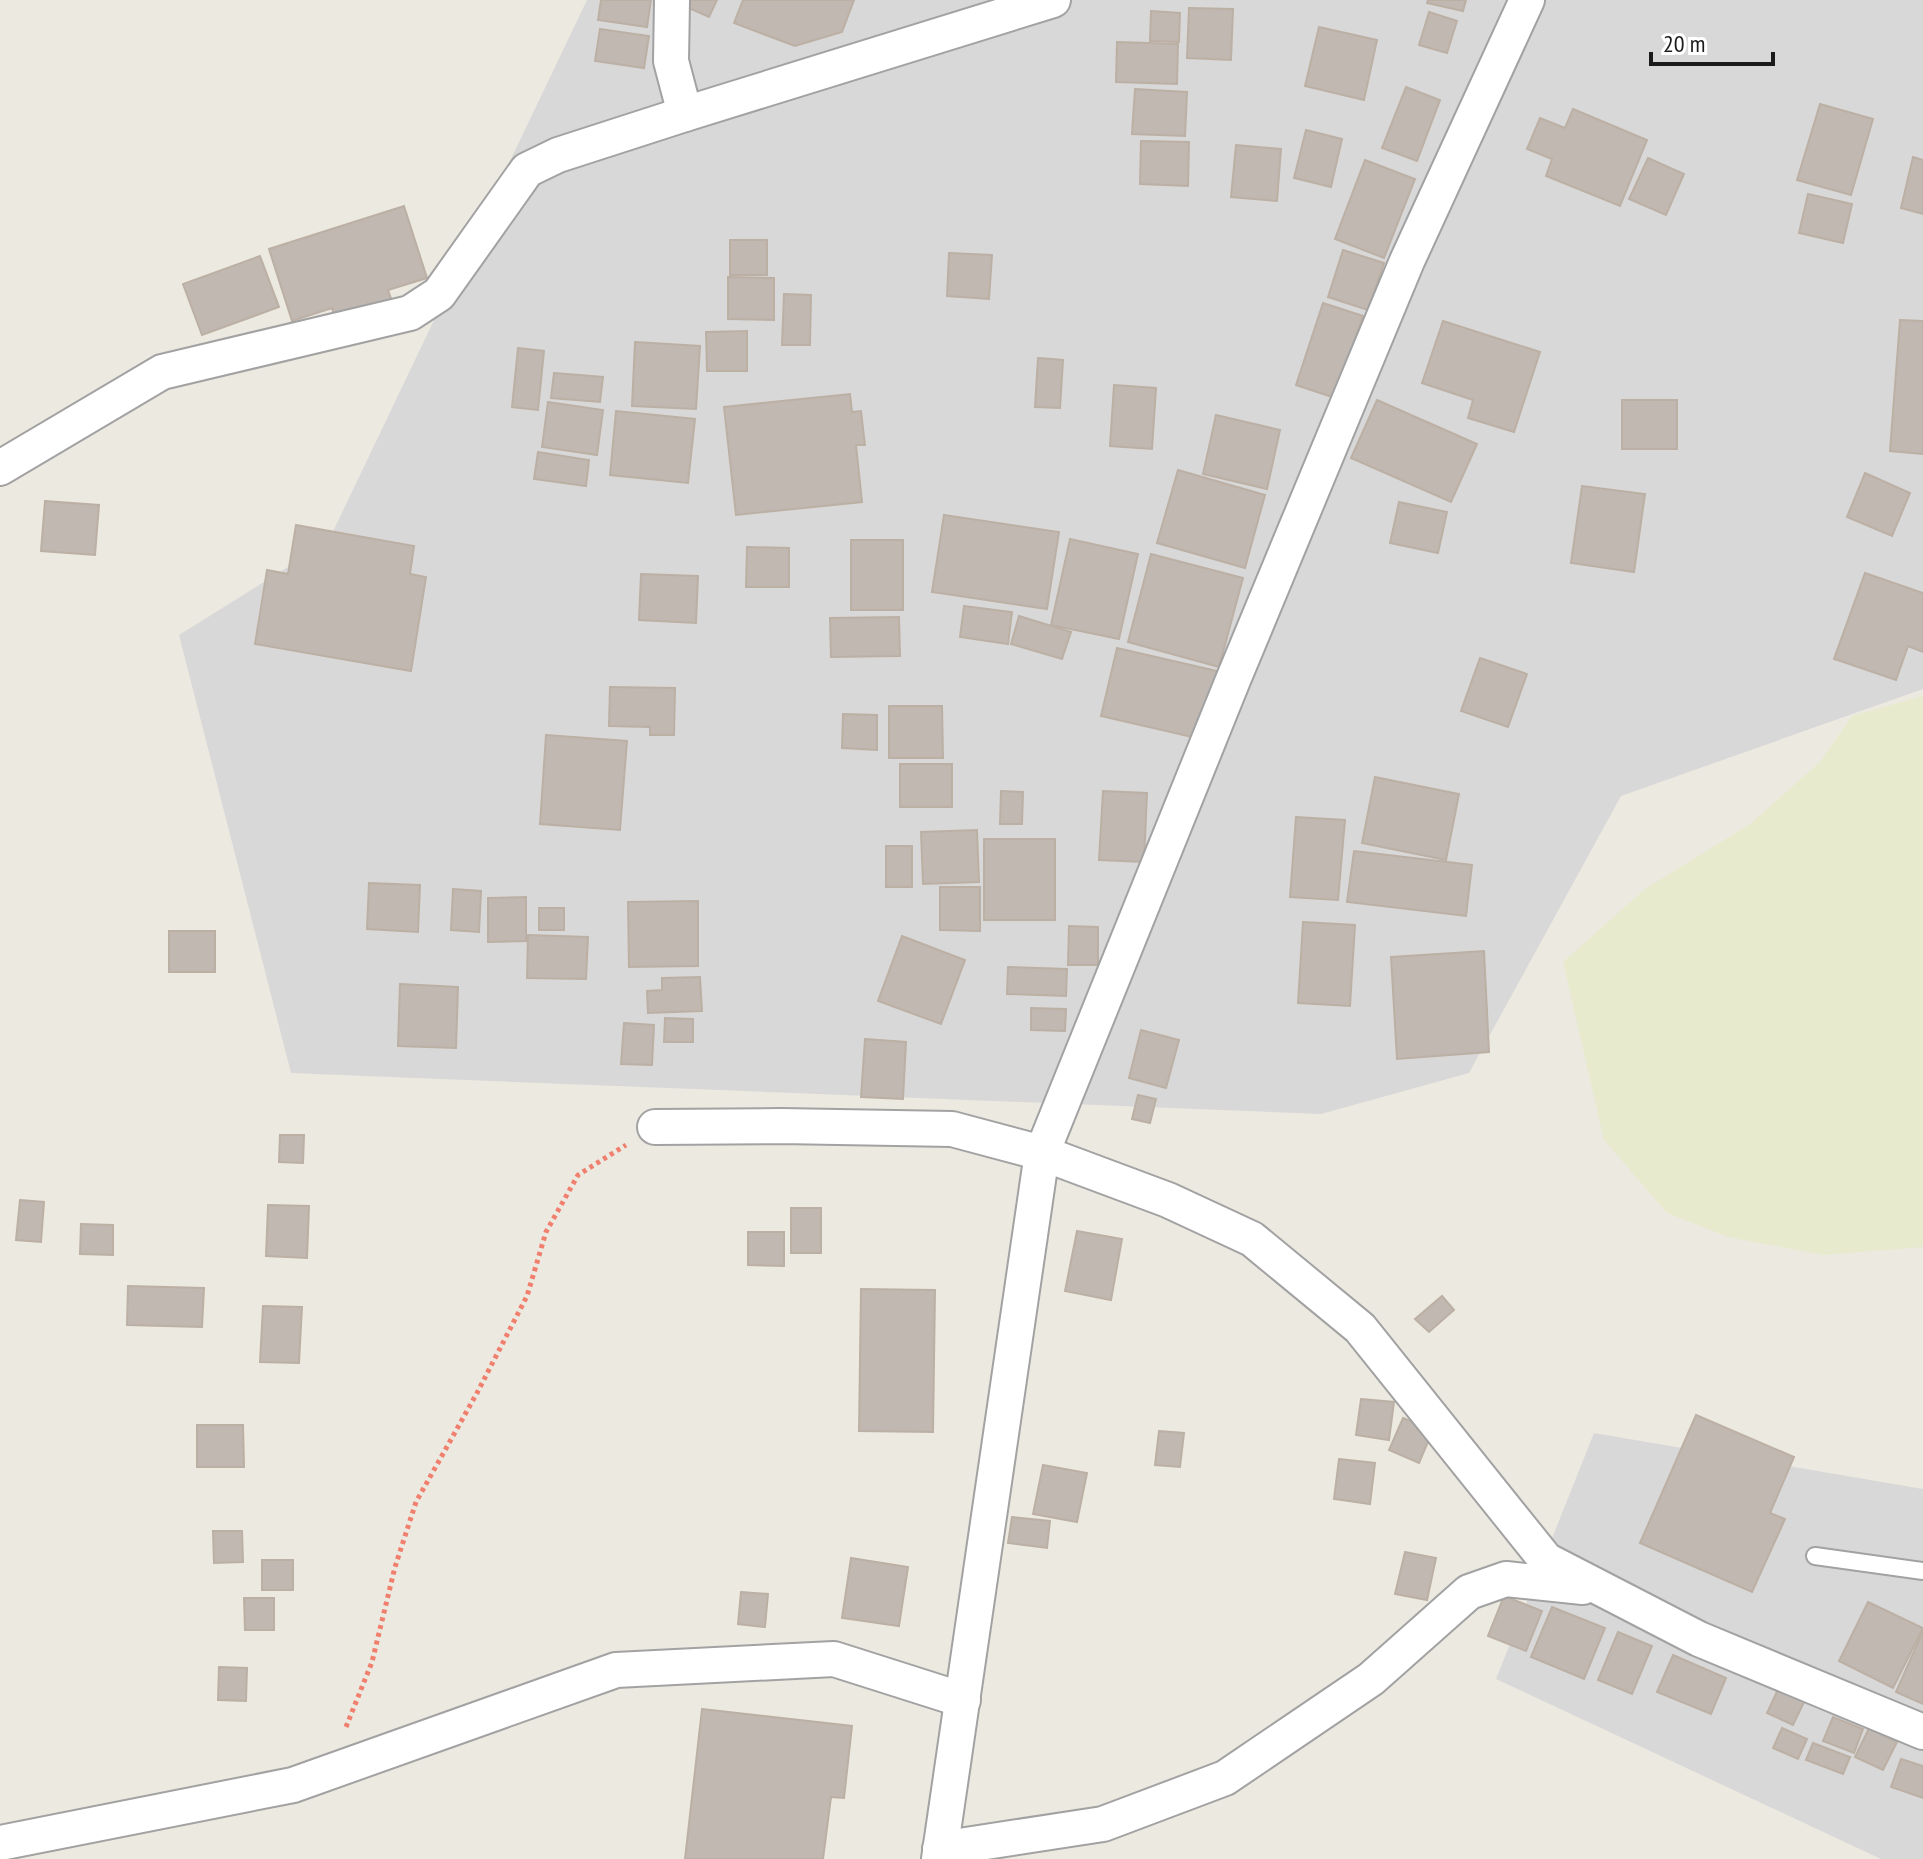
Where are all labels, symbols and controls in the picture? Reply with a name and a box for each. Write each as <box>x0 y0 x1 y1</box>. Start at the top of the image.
scale bar <box>1651 16 1773 66</box>
text: 20 m <box>1663 28 1705 59</box>

